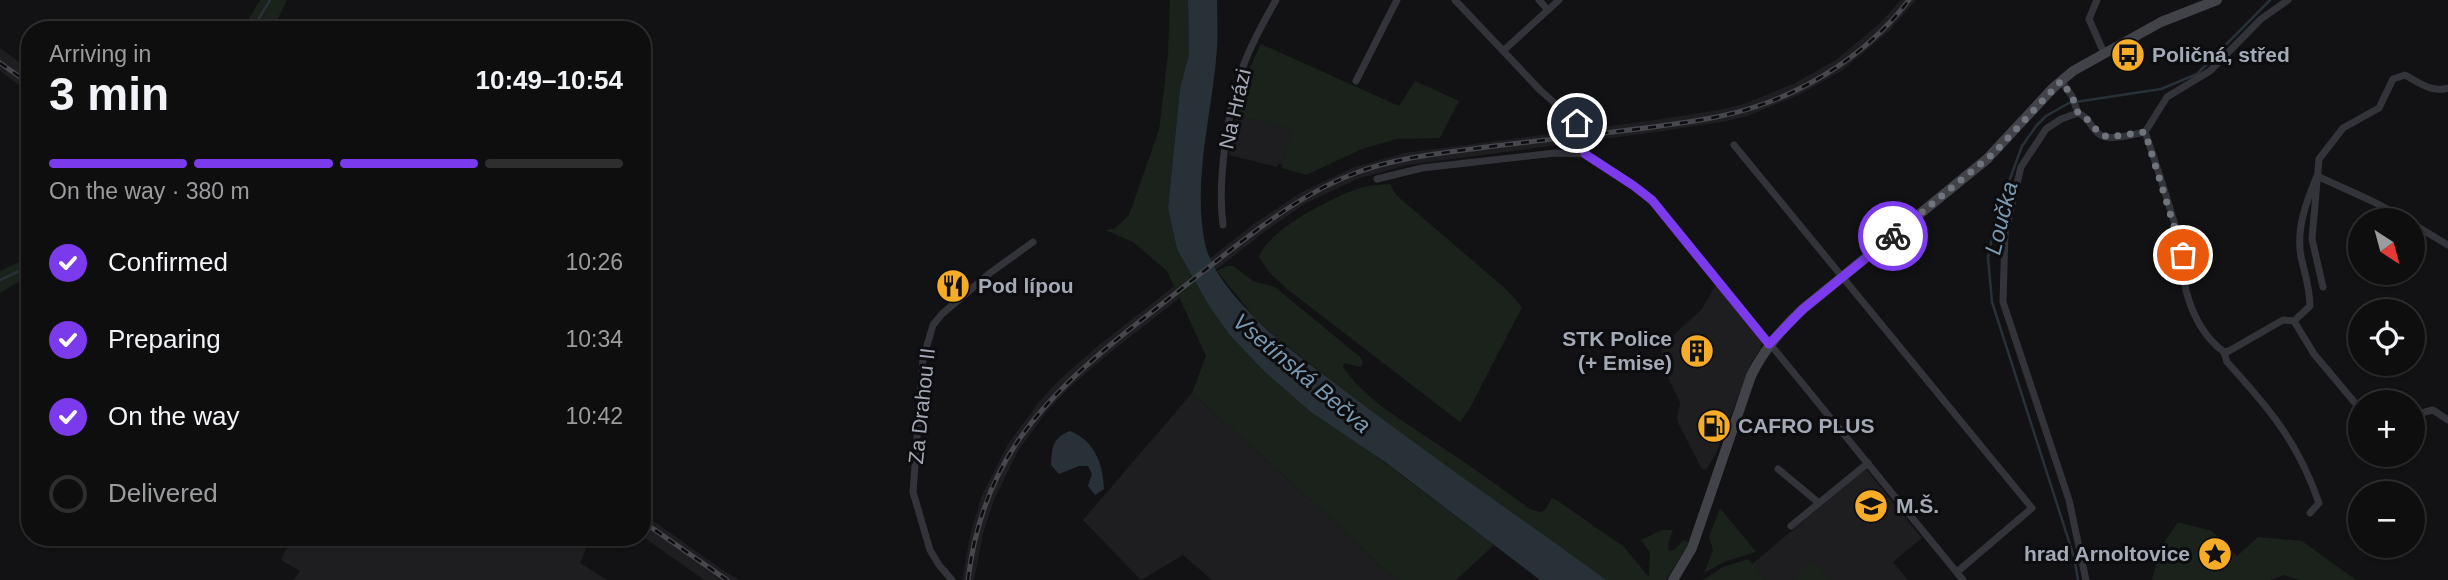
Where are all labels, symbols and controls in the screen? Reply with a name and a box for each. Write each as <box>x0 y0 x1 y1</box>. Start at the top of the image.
bus stop icon: Poličná, střed <box>2109 36 2147 74</box>
text: Arriving in <box>49 41 151 67</box>
place label: Poličná, střed <box>2152 43 2290 66</box>
text: 10:49–10:54 <box>476 65 623 95</box>
street label: Na Hrázi <box>1214 67 1255 151</box>
text: 3 min <box>49 68 169 120</box>
pin <box>1547 93 1607 153</box>
icon: home <box>1558 104 1596 142</box>
text: On the way · 380 m <box>49 178 250 204</box>
water label: Loučka <box>1979 179 2023 257</box>
courier <box>1858 201 1928 271</box>
north arrow <box>2348 208 2426 285</box>
map controls <box>2348 208 2425 558</box>
icon: bike <box>1874 217 1912 255</box>
pin <box>2153 225 2213 285</box>
icon: bag <box>2164 236 2202 274</box>
icon: check <box>49 244 87 282</box>
text: Confirmed <box>108 247 228 277</box>
text: 10:26 <box>565 249 623 275</box>
restaurant icon: Pod lípou <box>934 267 972 305</box>
place label: Pod lípou <box>978 274 1074 297</box>
button: locate <box>2348 299 2425 376</box>
water label: Vsetínská Bečva <box>1228 308 1376 438</box>
icon: check <box>49 321 87 359</box>
text: Preparing <box>108 324 221 354</box>
text: 10:34 <box>565 326 623 352</box>
place label: STK Police (+ Emise) <box>1562 327 1672 374</box>
building icon: STK Police (+ Emise) <box>1678 332 1716 370</box>
street label: Za Drahou II <box>904 347 939 465</box>
button: + <box>2348 390 2425 467</box>
icon: check <box>49 398 87 436</box>
text: On the way <box>108 401 240 431</box>
text: 10:42 <box>565 403 623 429</box>
fuel station icon: CAFRO PLUS <box>1695 407 1733 445</box>
place label: CAFRO PLUS <box>1738 414 1875 437</box>
text: Delivered <box>108 478 218 508</box>
button: − <box>2348 481 2425 558</box>
school or university icon: M.Š. <box>1852 487 1890 525</box>
place label: M.Š. <box>1896 494 1939 517</box>
place icon: hrad Arnoltovice <box>2196 535 2234 573</box>
place label: hrad Arnoltovice <box>2024 542 2190 565</box>

